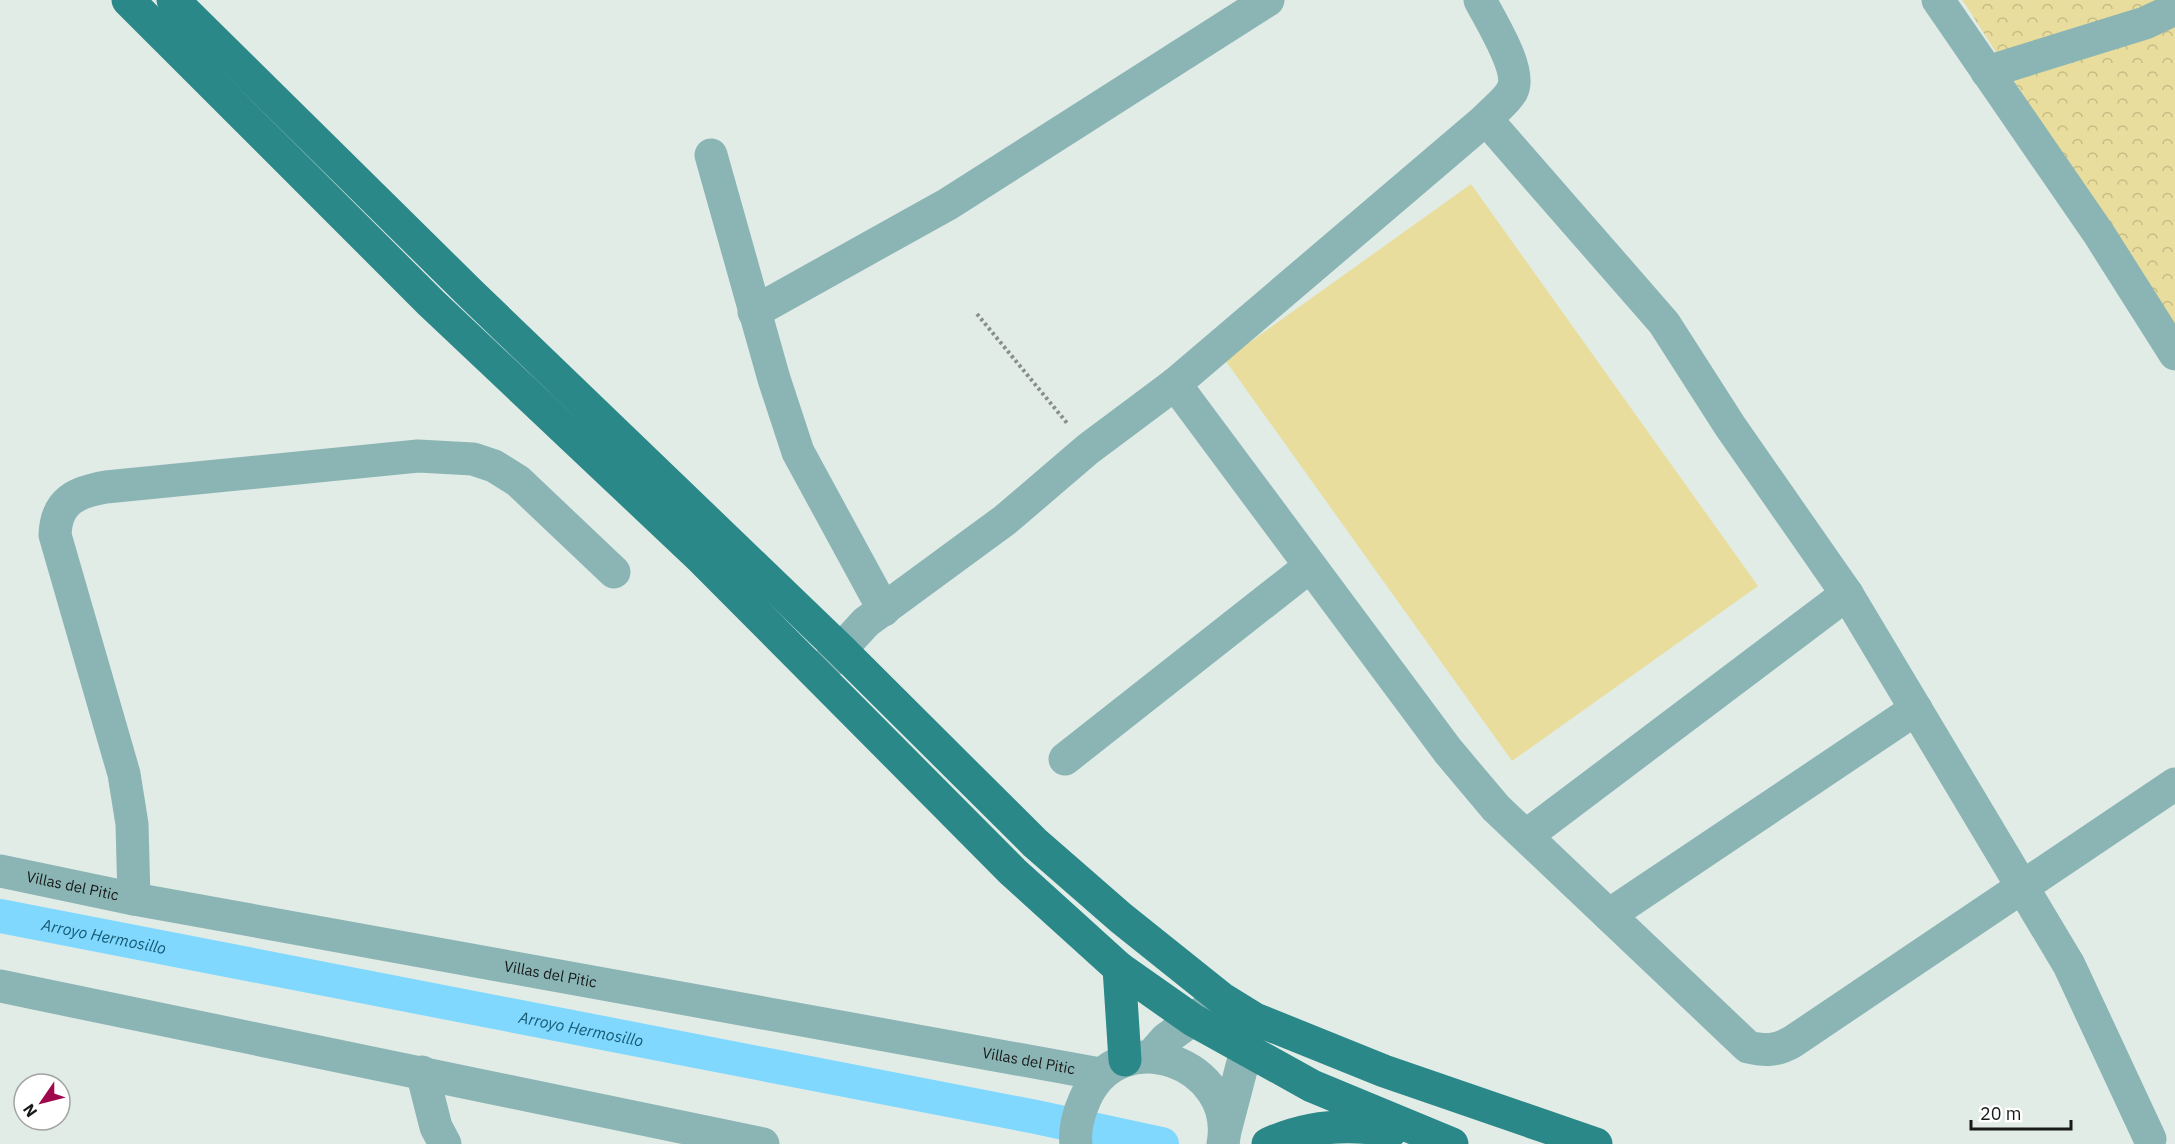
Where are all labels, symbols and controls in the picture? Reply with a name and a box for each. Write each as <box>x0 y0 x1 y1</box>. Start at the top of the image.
street label: Villas del Pitic <box>25 867 121 905</box>
water label: Arroyo Hermosillo <box>39 914 168 958</box>
street label: Villas del Pitic <box>503 956 599 992</box>
water label: Arroyo Hermosillo <box>516 1007 645 1051</box>
street label: Villas del Pitic <box>981 1043 1077 1078</box>
north arrow <box>12 1072 72 1132</box>
scale bar <box>1971 1093 2072 1131</box>
text: N <box>18 1100 41 1121</box>
text: 20 m <box>1980 1102 2022 1125</box>

